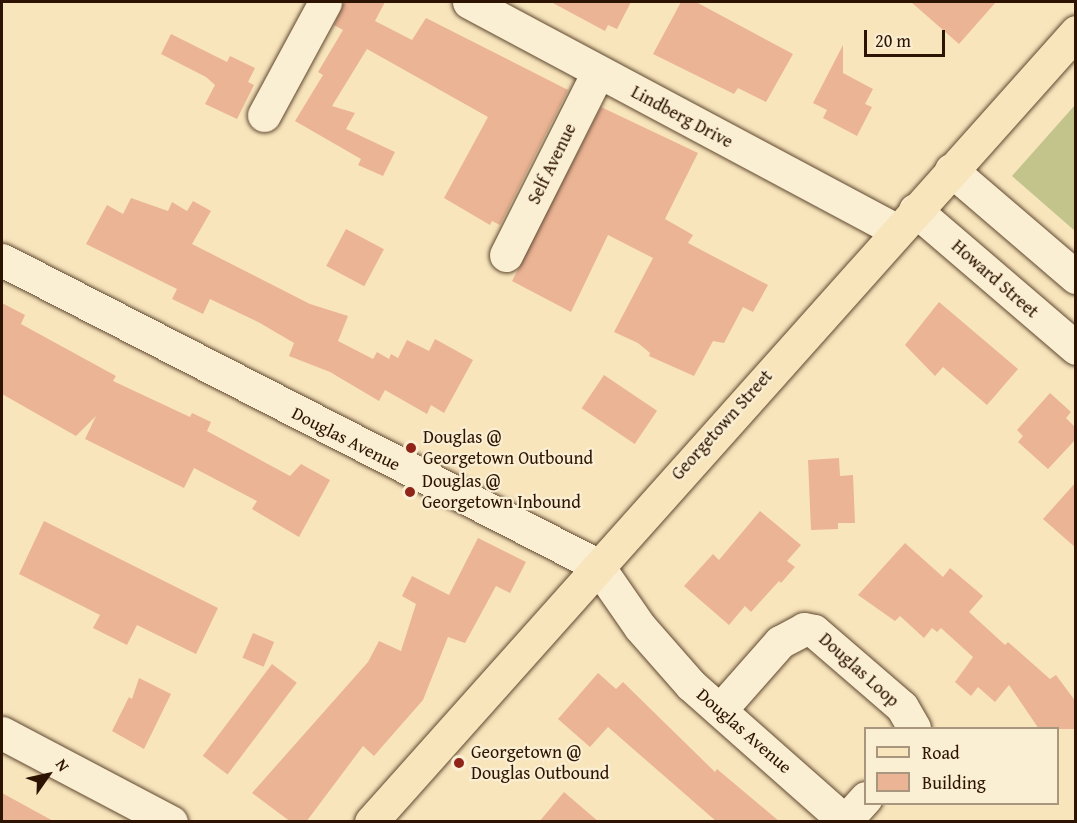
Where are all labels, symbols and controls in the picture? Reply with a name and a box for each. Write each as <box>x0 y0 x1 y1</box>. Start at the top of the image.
scale bar <box>867 18 948 56</box>
text: 20 m <box>875 27 911 54</box>
street label: Lindberg Drive <box>627 81 737 153</box>
street label: Self Avenue <box>523 120 581 208</box>
street label: Howard Street <box>947 235 1043 323</box>
street label: Georgetown Street <box>667 365 777 485</box>
street label: Douglas Avenue <box>288 402 404 476</box>
place label: Douglas @ Georgetown Outbound <box>423 427 593 470</box>
marker: Douglas @ Georgetown Outbound <box>404 441 418 455</box>
place label: Douglas @ Georgetown Inbound <box>422 471 581 514</box>
marker: Douglas @ Georgetown Inbound <box>403 485 417 499</box>
street label: Douglas Loop <box>814 628 904 712</box>
street label: Douglas Avenue <box>692 684 796 778</box>
legend <box>864 727 1059 805</box>
text: Road <box>922 739 960 766</box>
place label: Georgetown @ Douglas Outbound <box>471 742 609 784</box>
north arrow <box>18 745 78 805</box>
text: N <box>50 754 76 776</box>
marker: Georgetown @ Douglas Outbound <box>452 756 466 770</box>
text: Building <box>922 769 986 796</box>

